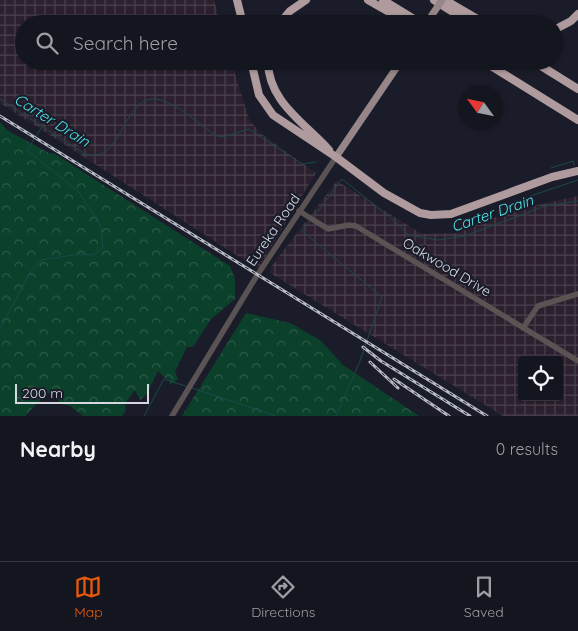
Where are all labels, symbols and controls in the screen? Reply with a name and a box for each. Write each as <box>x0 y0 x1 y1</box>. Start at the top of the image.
search box <box>15 15 563 70</box>
icon: search <box>33 29 61 57</box>
text: Search here <box>73 31 178 55</box>
north arrow <box>458 85 503 130</box>
water label: Carter Drain <box>11 89 94 151</box>
street label: Eureka Road <box>242 190 304 270</box>
water label: Carter Drain <box>449 190 536 236</box>
street label: Oakwood Drive <box>399 233 495 301</box>
map controls <box>518 356 563 401</box>
button: locate <box>518 356 563 401</box>
scale bar <box>15 381 149 404</box>
text: 200 m <box>22 384 63 402</box>
text: Nearby <box>20 436 96 462</box>
text: 0 results <box>496 439 558 459</box>
tab: Map <box>74 573 103 621</box>
tab: Directions <box>251 573 315 621</box>
tab: Saved <box>464 573 504 621</box>

